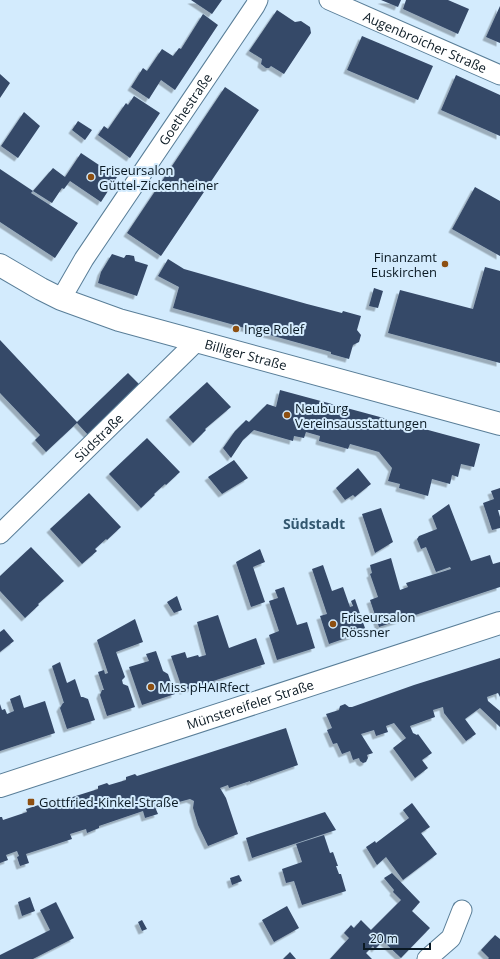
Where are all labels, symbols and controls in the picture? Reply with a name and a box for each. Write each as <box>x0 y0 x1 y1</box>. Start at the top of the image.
street label: Augenbroicher Straße <box>361 7 490 77</box>
street label: Goethestraße <box>154 70 216 149</box>
place label: Friseursalon Güttel-Zickenheiner <box>99 161 219 194</box>
marker: Friseursalon Güttel-Zickenheiner <box>86 172 96 182</box>
place label: Finanzamt Euskirchen <box>371 248 437 281</box>
marker: Finanzamt Euskirchen <box>440 259 450 269</box>
place label: Inge Rolef <box>244 320 305 338</box>
marker: Inge Rolef <box>231 324 241 334</box>
street label: Billiger Straße <box>203 335 289 374</box>
place label: Neuburg Vereinsausstattungen <box>295 399 427 432</box>
street label: Südstraße <box>70 409 127 466</box>
marker: Neuburg Vereinsausstattungen <box>282 410 292 420</box>
district label: Südstadt <box>283 514 345 533</box>
place label: Friseursalon Rössner <box>341 608 416 641</box>
marker: Friseursalon Rössner <box>328 619 338 629</box>
street label: Münstereifeler Straße <box>184 675 316 734</box>
place label: Miss pHAIRfect <box>159 678 250 696</box>
marker: Miss pHAIRfect <box>146 682 156 692</box>
place label: Gottfried-Kinkel-Straße <box>39 793 178 811</box>
marker: Gottfried-Kinkel-Straße <box>26 797 36 807</box>
scale bar <box>364 925 430 951</box>
text: 20 m <box>370 930 398 947</box>

